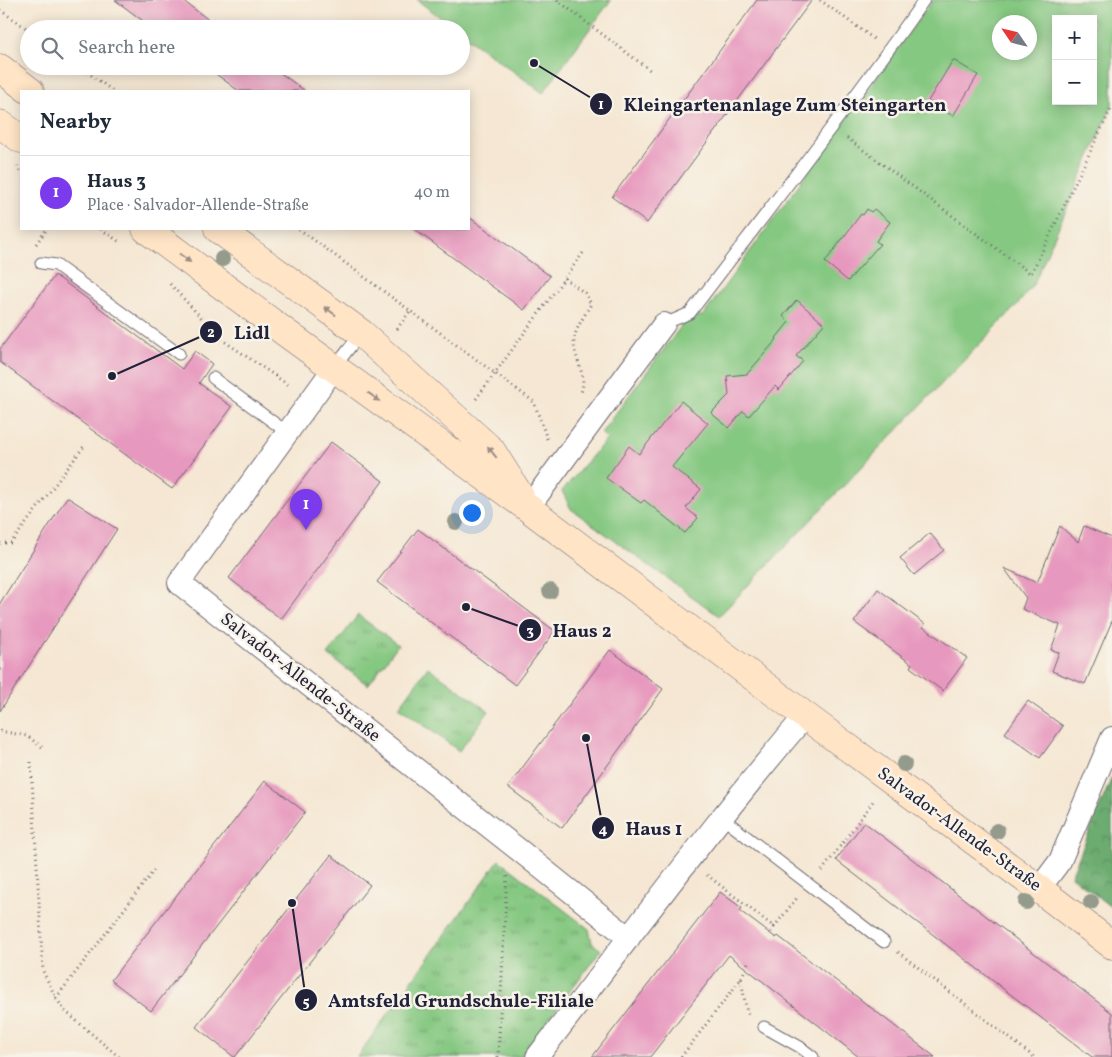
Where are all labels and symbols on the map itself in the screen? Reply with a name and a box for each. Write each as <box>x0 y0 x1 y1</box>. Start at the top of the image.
north arrow <box>992 15 1037 60</box>
callout: Kleingartenanlage Zum Steingarten <box>589 87 957 121</box>
text: Kleingartenanlage Zum Steingarten <box>624 93 946 119</box>
text: 1 <box>598 95 604 116</box>
one-way arrow <box>178 253 192 263</box>
one-way arrow <box>323 306 337 316</box>
callout: Lidl <box>199 315 280 349</box>
text: Lidl <box>234 321 270 347</box>
text: 2 <box>207 323 215 344</box>
one-way arrow <box>367 392 381 402</box>
one-way arrow <box>486 446 497 459</box>
pin: 1 <box>290 489 322 530</box>
your location <box>459 500 485 526</box>
street label: Salvador-Allende-Straße <box>214 607 386 749</box>
callout: Haus 2 <box>517 613 621 647</box>
text: Haus 2 <box>552 619 612 645</box>
text: 3 <box>526 621 534 642</box>
street label: Salvador-Allende-Straße <box>872 762 1046 898</box>
callout: Haus 1 <box>591 811 693 845</box>
text: Haus 1 <box>626 817 682 843</box>
text: 4 <box>598 820 608 841</box>
callout: Amtsfeld Grundschule-Filiale <box>293 983 604 1017</box>
text: Amtsfeld Grundschule-Filiale <box>328 989 594 1015</box>
text: 5 <box>302 992 310 1013</box>

